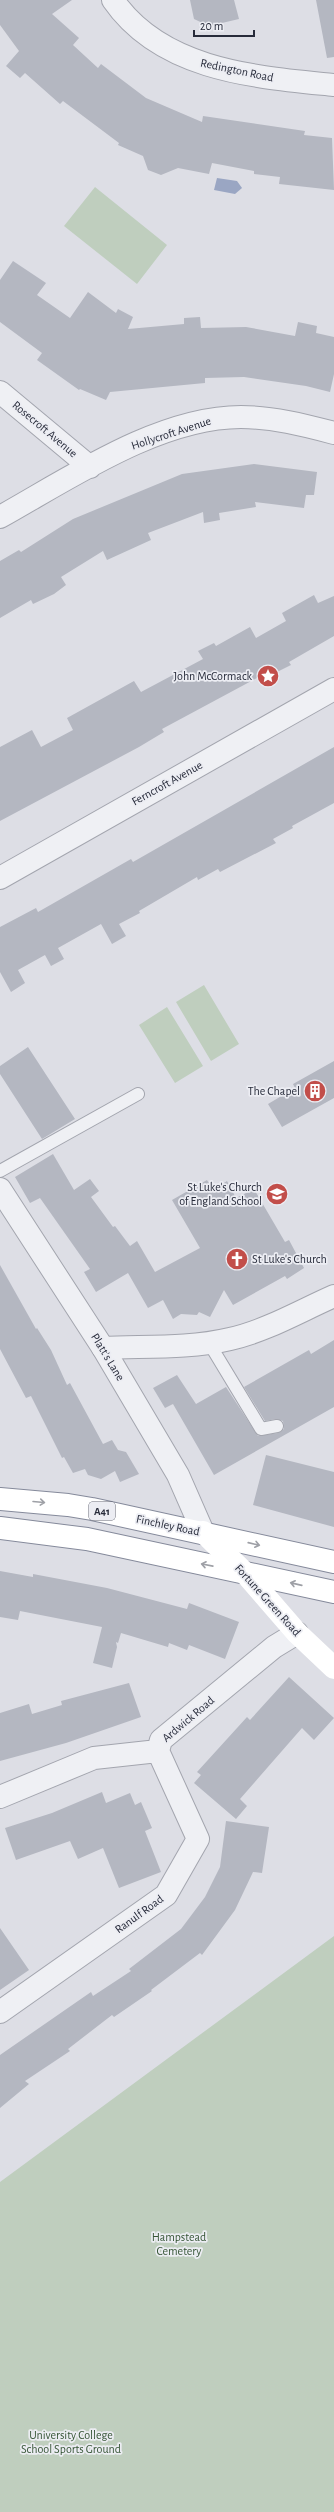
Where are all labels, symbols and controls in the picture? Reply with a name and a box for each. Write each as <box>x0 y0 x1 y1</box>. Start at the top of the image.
scale bar <box>194 12 254 38</box>
text: 20 m <box>200 20 223 32</box>
street label: Redington Road <box>199 56 275 84</box>
street label: Rosecroft Avenue <box>10 398 80 460</box>
street label: Hollycroft Avenue <box>130 414 213 453</box>
place icon: John McCormack <box>255 663 281 689</box>
place label: John McCormack <box>174 670 253 682</box>
street label: Ferncroft Avenue <box>130 759 204 807</box>
building icon: The Chapel <box>302 1078 328 1104</box>
place label: The Chapel <box>248 1085 300 1097</box>
place label: St Luke's Church of England School <box>179 1181 262 1207</box>
school or university icon: St Luke's Church of England School <box>264 1181 290 1207</box>
church icon: St Luke's Church <box>224 1246 250 1272</box>
place label: St Luke's Church <box>252 1253 327 1265</box>
street label: Platt's Lane <box>89 1331 127 1383</box>
one-way arrow <box>32 1499 45 1506</box>
road number: A41 <box>89 1502 115 1520</box>
street label: Finchley Road <box>135 1512 201 1539</box>
one-way arrow <box>248 1541 261 1549</box>
one-way arrow <box>201 1561 214 1569</box>
street label: Fortune Green Road <box>233 1562 303 1638</box>
one-way arrow <box>290 1579 303 1587</box>
street label: Ardwick Road <box>160 1694 216 1744</box>
street label: Ranulf Road <box>113 1893 165 1935</box>
park label: Hampstead Cemetery <box>152 2231 206 2258</box>
park label: University College School Sports Ground <box>21 2429 121 2455</box>

